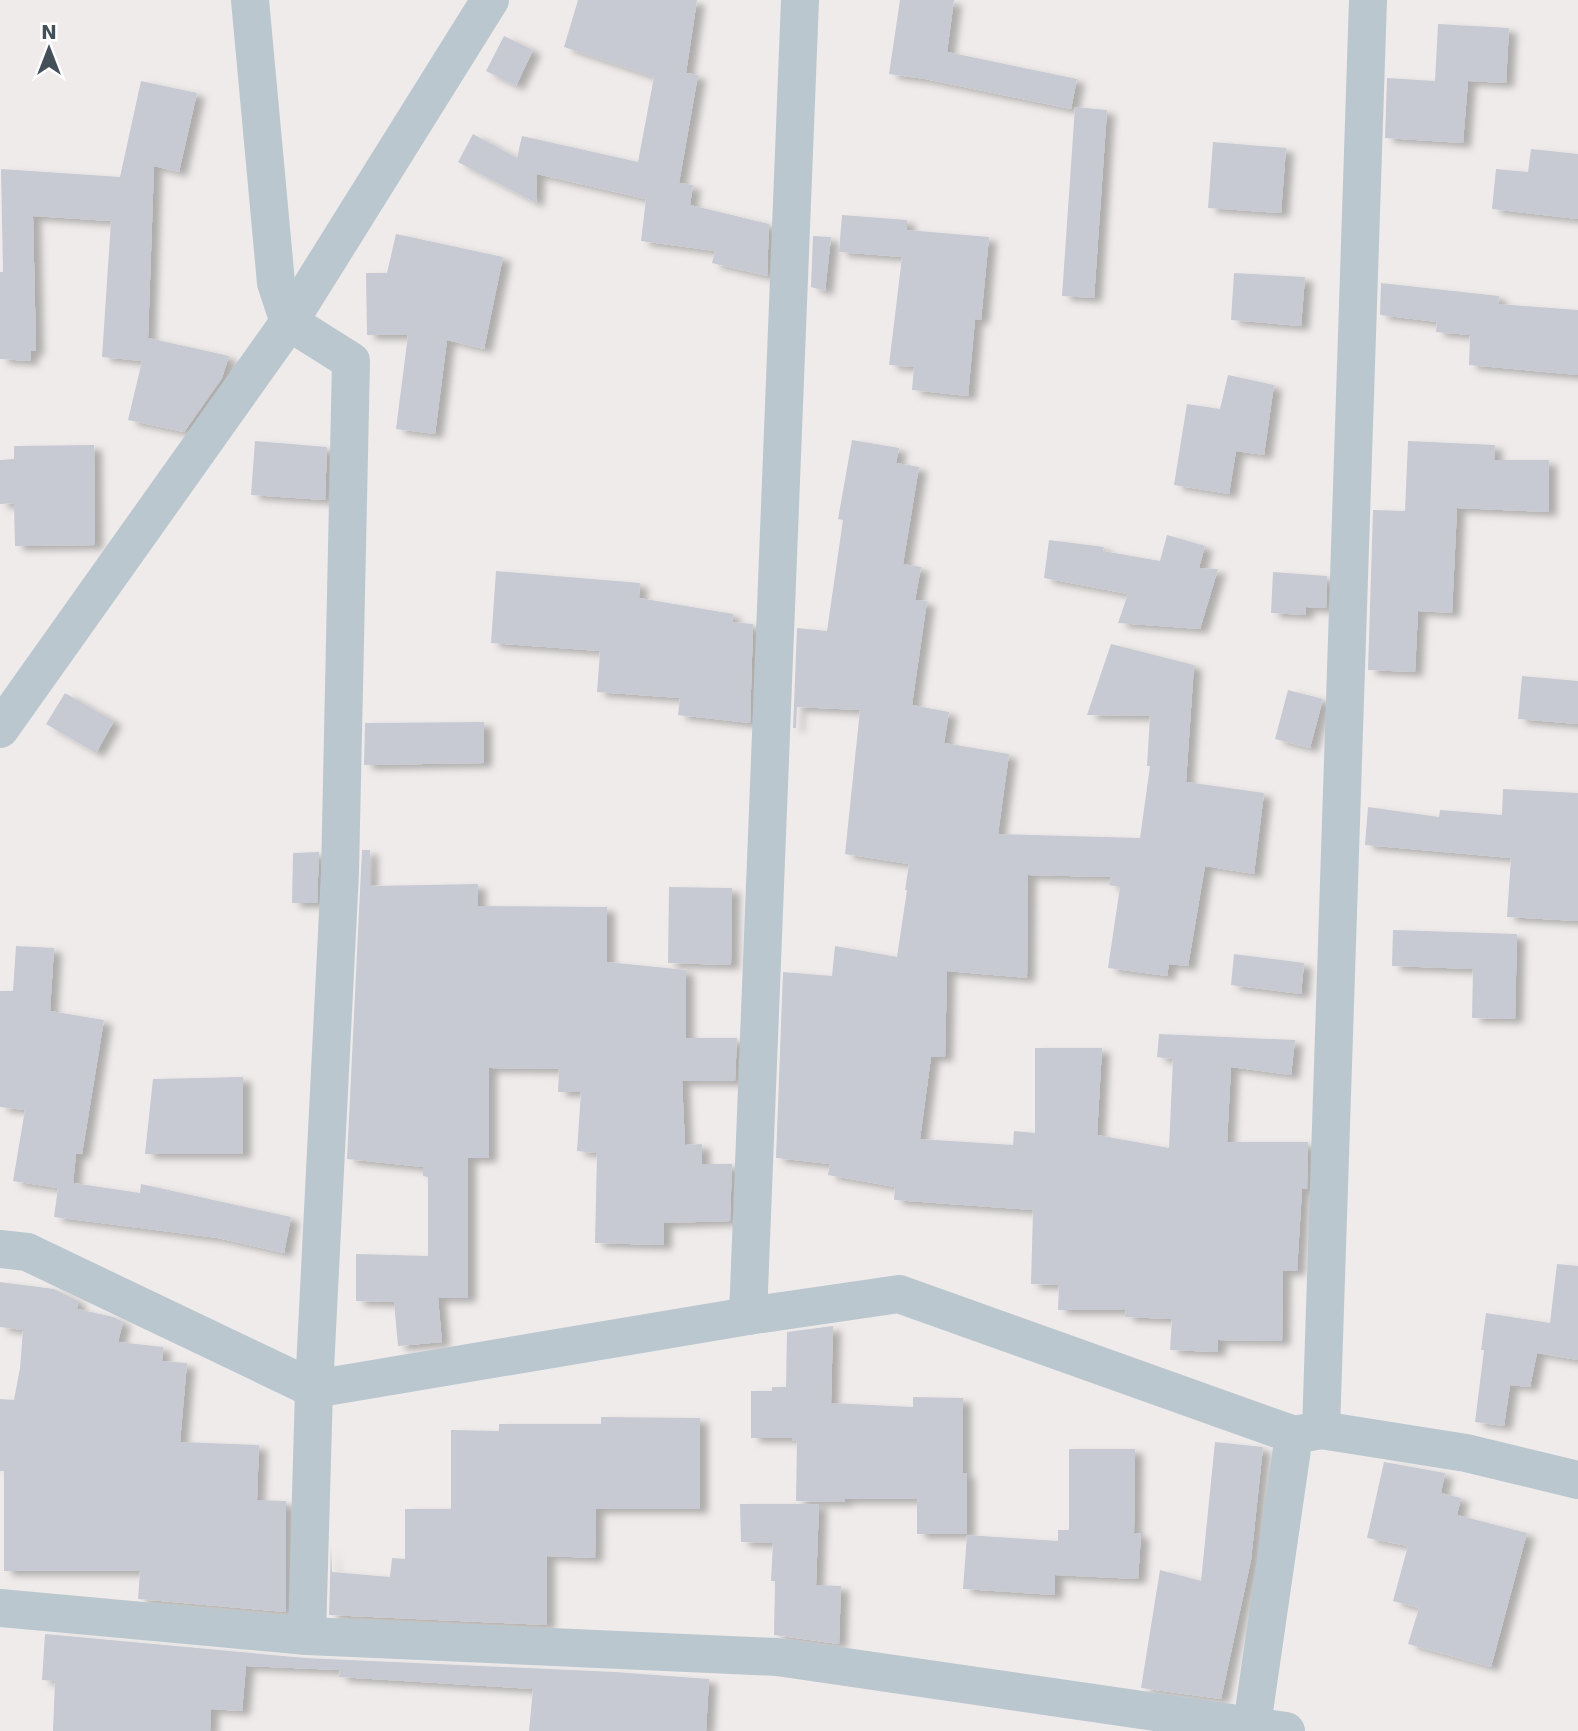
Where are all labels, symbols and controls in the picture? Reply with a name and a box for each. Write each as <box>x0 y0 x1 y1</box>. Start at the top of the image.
north arrow <box>14 14 84 84</box>
text: N <box>41 21 57 43</box>

